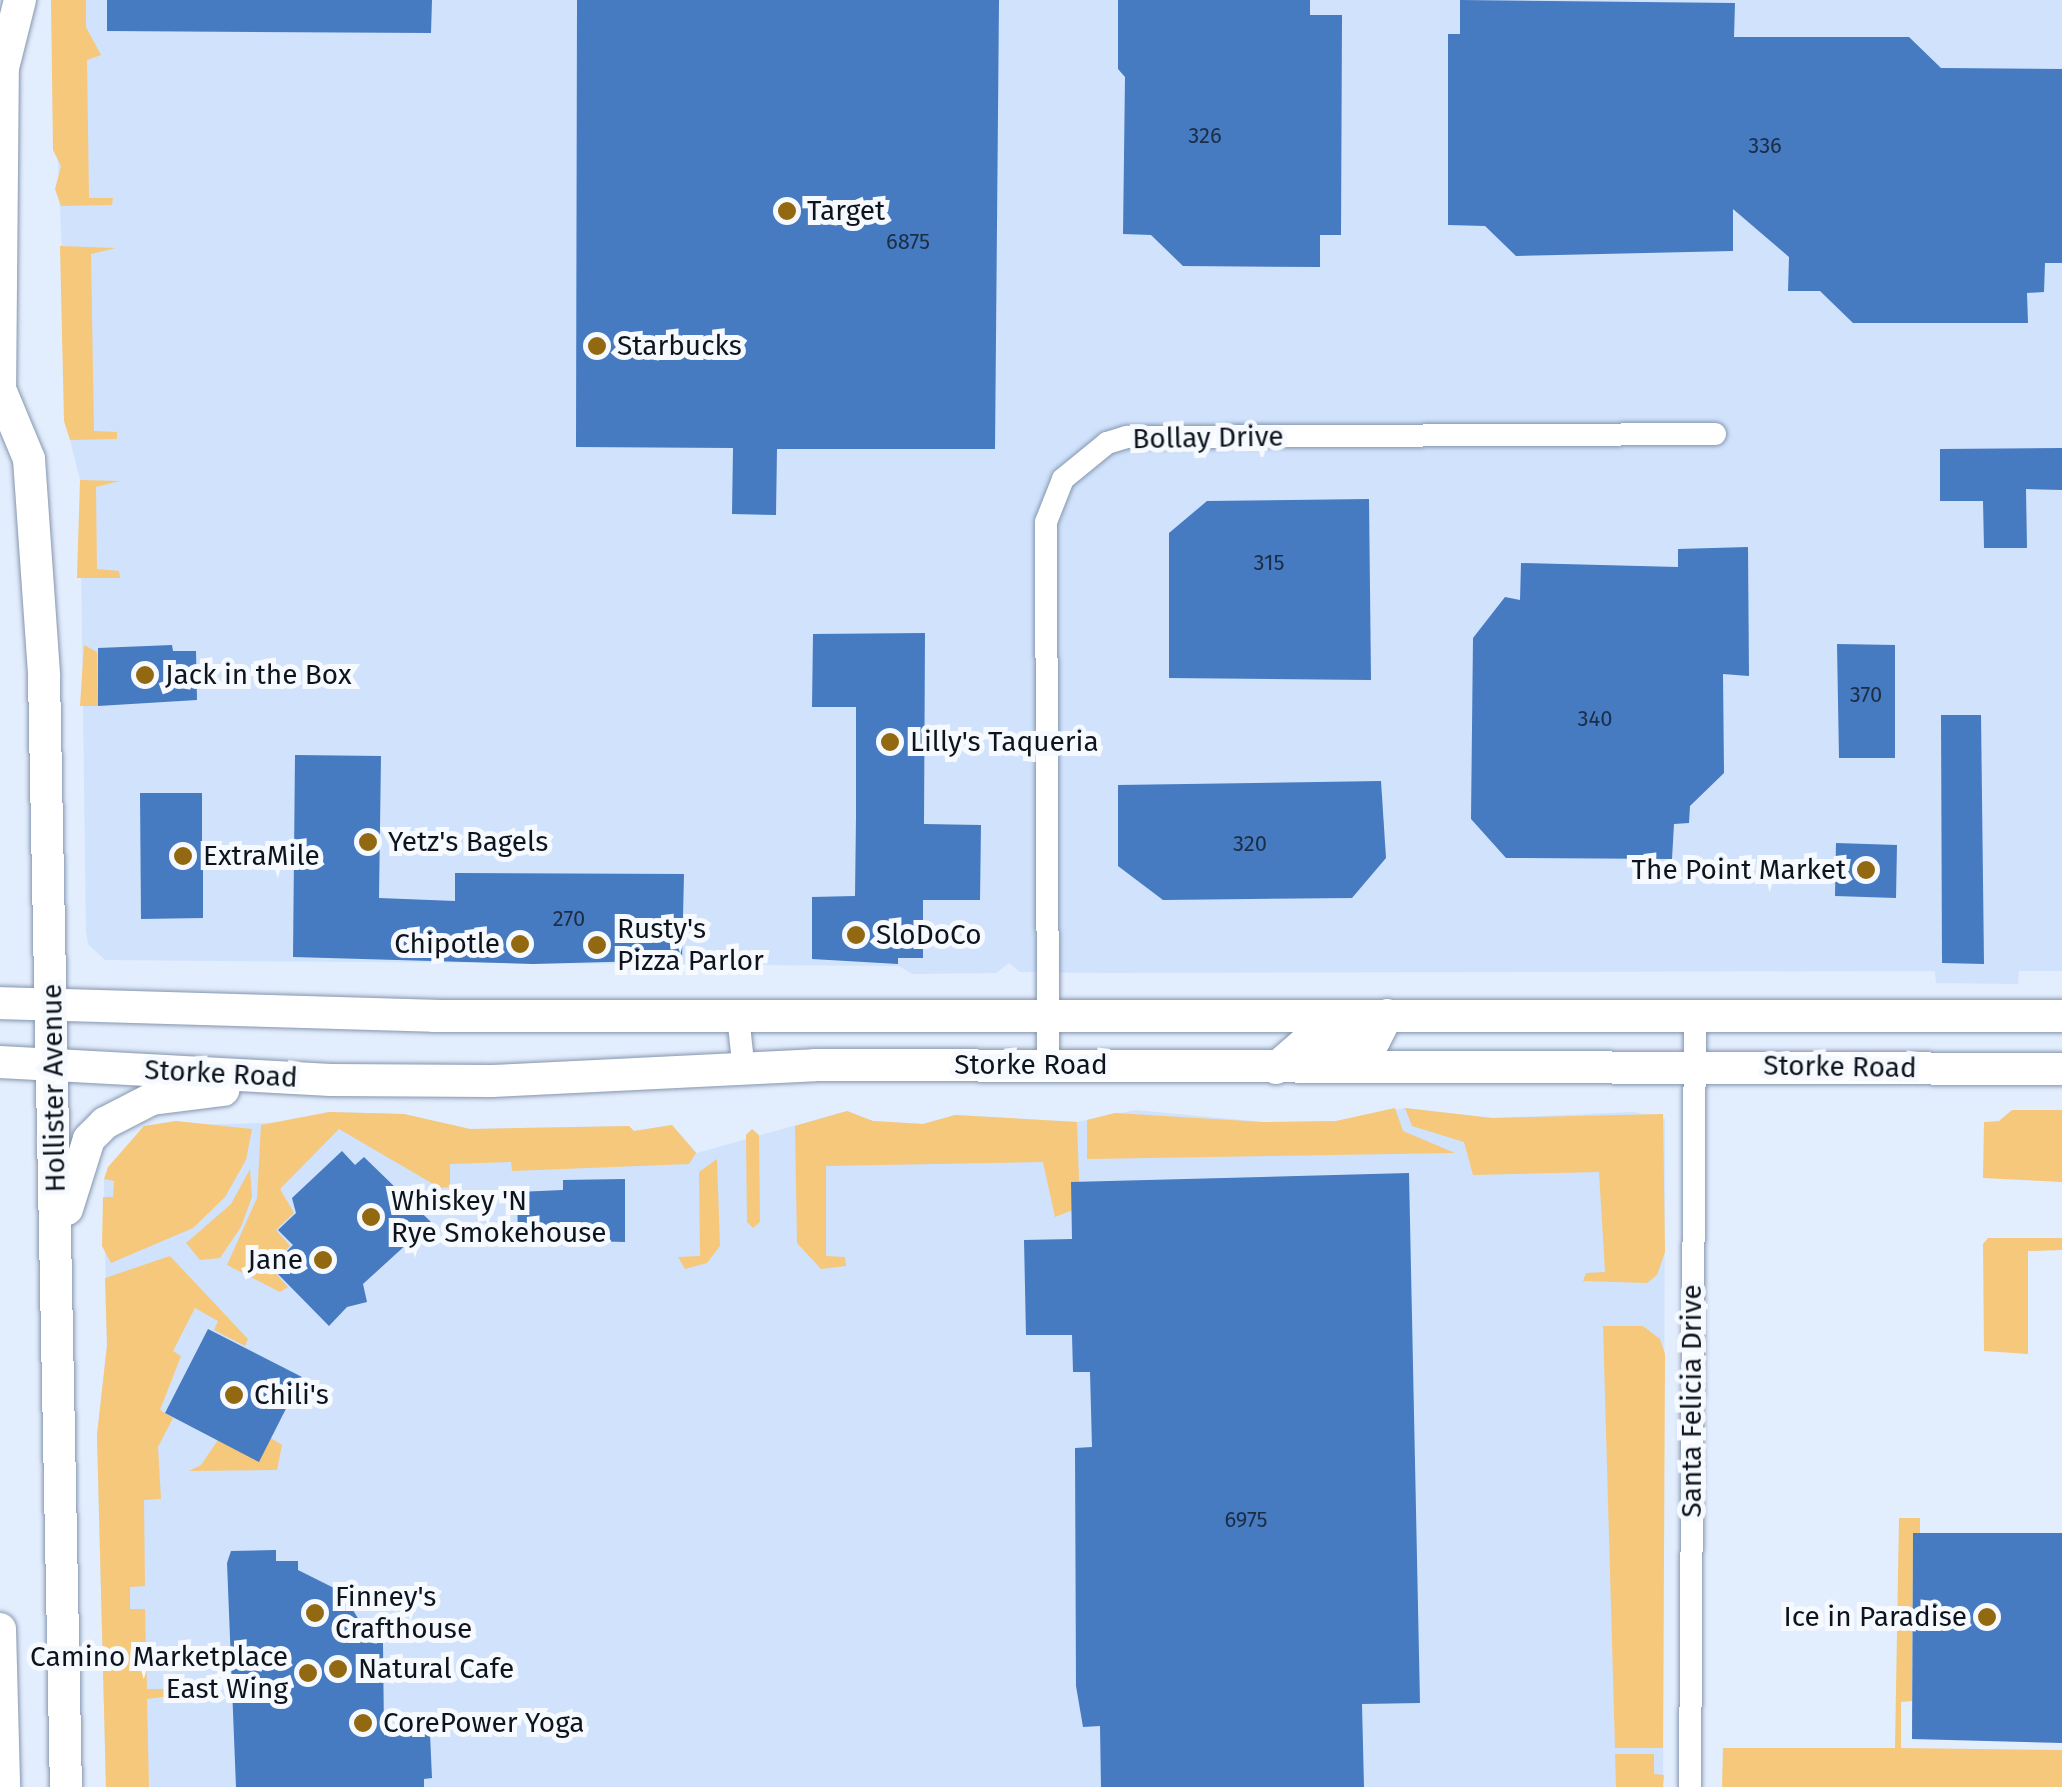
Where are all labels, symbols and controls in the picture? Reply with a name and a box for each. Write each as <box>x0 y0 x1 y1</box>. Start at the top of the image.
house number: 326 <box>1188 123 1222 149</box>
house number: 336 <box>1748 133 1782 159</box>
place label: Target <box>807 194 885 228</box>
marker: Target <box>776 200 798 222</box>
house number: 6875 <box>886 229 930 255</box>
place label: Starbucks <box>617 329 742 363</box>
marker: Starbucks <box>586 335 608 357</box>
street label: Bollay Drive <box>1132 420 1284 456</box>
house number: 315 <box>1254 550 1284 576</box>
place label: Jack in the Box <box>165 658 352 692</box>
marker: Jack in the Box <box>134 664 156 686</box>
house number: 370 <box>1850 682 1882 708</box>
house number: 340 <box>1578 706 1612 732</box>
place label: Lilly's Taqueria <box>910 725 1099 759</box>
marker: Lilly's Taqueria <box>879 731 901 753</box>
place label: Yetz's Bagels <box>388 825 548 859</box>
marker: Yetz's Bagels <box>357 831 379 853</box>
house number: 320 <box>1233 831 1267 857</box>
place label: ExtraMile <box>203 839 320 873</box>
marker: ExtraMile <box>172 845 194 867</box>
place label: The Point Market <box>1632 853 1846 887</box>
marker: The Point Market <box>1855 859 1877 881</box>
house number: 270 <box>553 906 585 932</box>
place label: Rusty's Pizza Parlor <box>617 912 764 978</box>
place label: SloDoCo <box>876 918 982 952</box>
marker: SloDoCo <box>845 924 867 946</box>
place label: Chipotle <box>394 927 500 961</box>
marker: Chipotle <box>509 933 531 955</box>
marker: Rusty's Pizza Parlor <box>586 934 608 956</box>
street label: Hollister Avenue <box>35 983 73 1193</box>
street label: Storke Road <box>954 1048 1108 1082</box>
street label: Storke Road <box>1763 1049 1917 1085</box>
street label: Storke Road <box>144 1053 298 1095</box>
place label: Whiskey 'N Rye Smokehouse <box>391 1184 607 1250</box>
marker: Whiskey 'N Rye Smokehouse <box>360 1206 382 1228</box>
place label: Jane <box>248 1243 303 1277</box>
marker: Jane <box>312 1249 334 1271</box>
street label: Santa Felicia Drive <box>1675 1284 1709 1518</box>
place label: Chili's <box>254 1378 329 1412</box>
marker: Chili's <box>223 1384 245 1406</box>
house number: 6975 <box>1224 1507 1268 1533</box>
place label: Finney's Crafthouse <box>335 1580 472 1646</box>
place label: Ice in Paradise <box>1784 1600 1967 1634</box>
marker: Finney's Crafthouse <box>304 1602 326 1624</box>
marker: Ice in Paradise <box>1976 1606 1998 1628</box>
place label: Camino Marketplace East Wing <box>30 1640 288 1706</box>
place label: Natural Cafe <box>358 1652 514 1686</box>
marker: Natural Cafe <box>327 1658 349 1680</box>
marker: Camino Marketplace East Wing <box>297 1662 319 1684</box>
place label: CorePower Yoga <box>383 1706 584 1740</box>
marker: CorePower Yoga <box>352 1712 374 1734</box>

